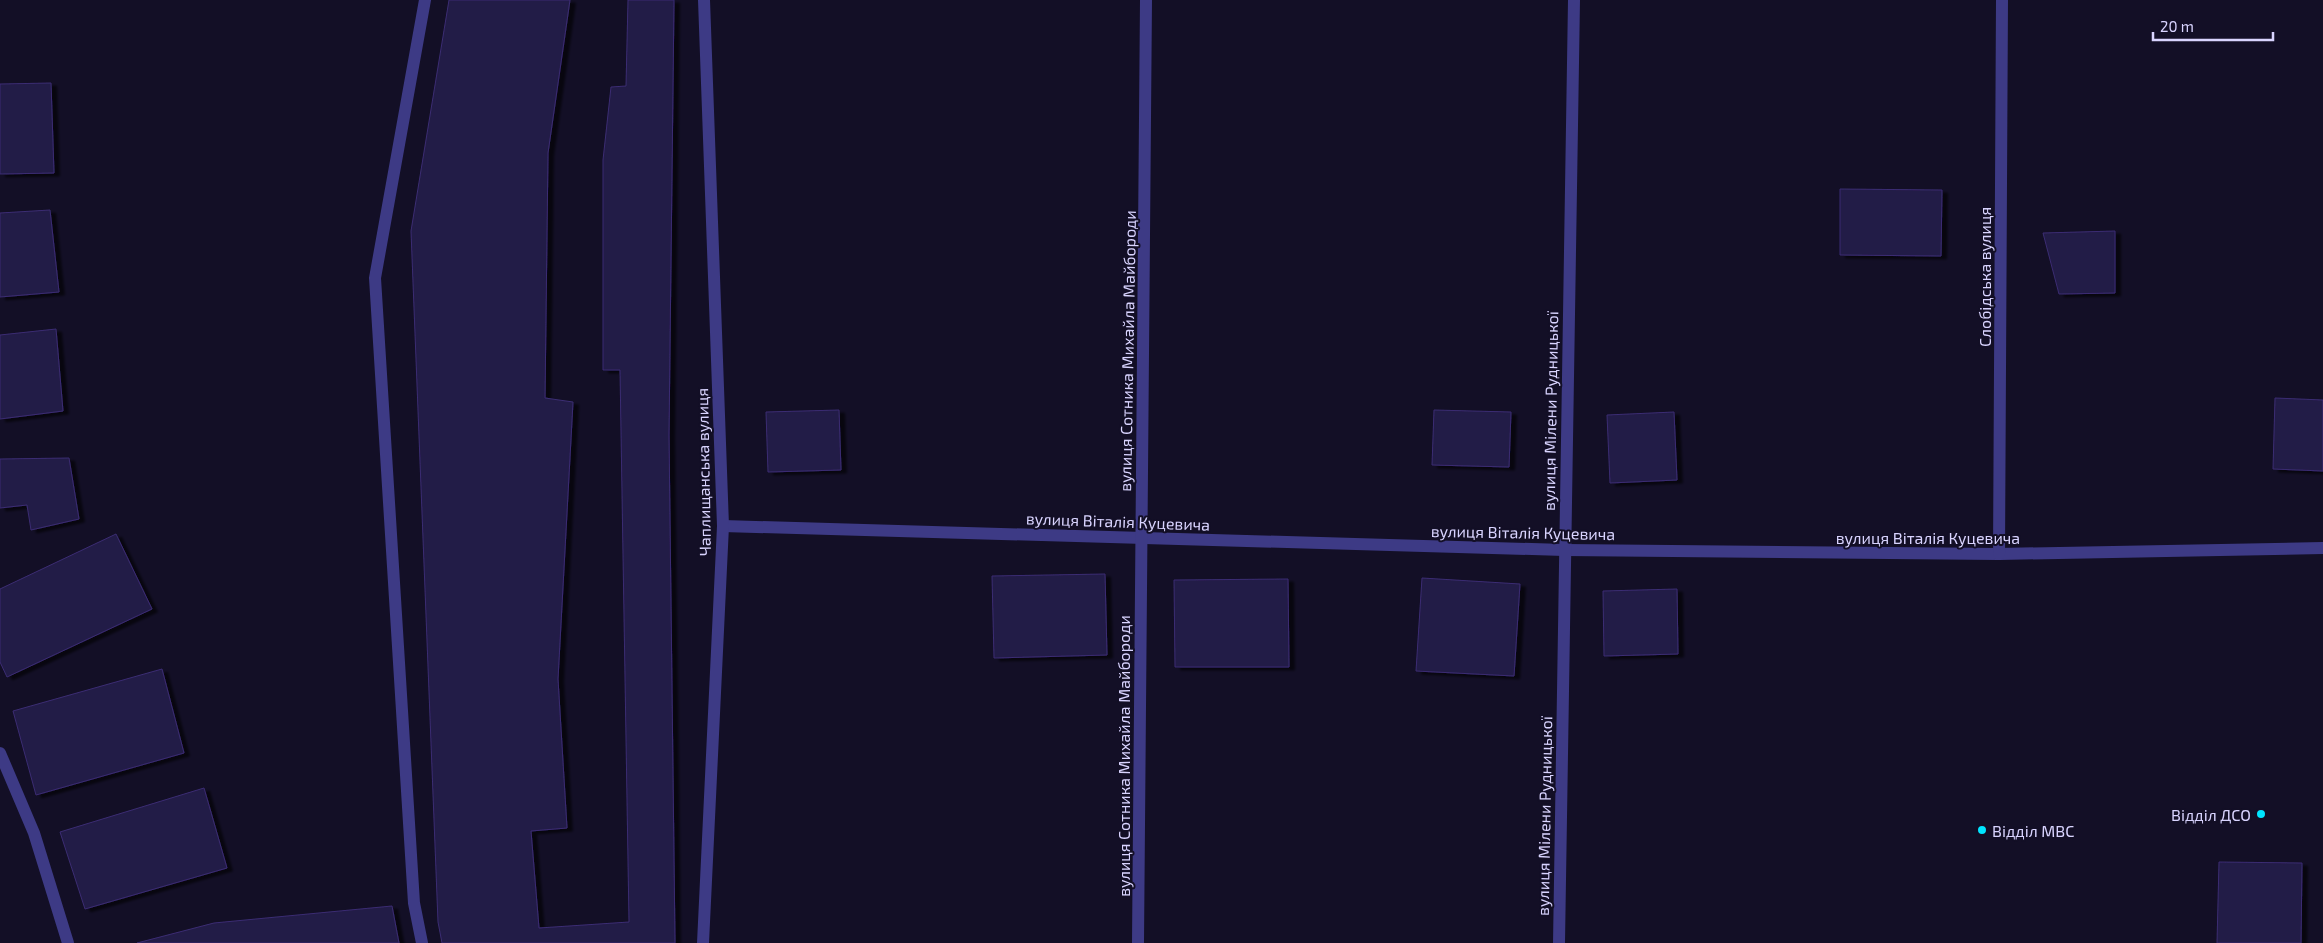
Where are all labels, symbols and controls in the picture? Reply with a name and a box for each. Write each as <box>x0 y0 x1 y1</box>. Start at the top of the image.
scale bar <box>2153 10 2273 42</box>
text: 20 m <box>2160 17 2194 35</box>
street label: Слобідська вулиця <box>1975 207 1995 347</box>
street label: вулиця Сотника Михайла Майбороди <box>1115 210 1140 492</box>
street label: вулиця Мілени Рудницької <box>1539 310 1562 511</box>
street label: Чаплищанська вулиця <box>692 388 715 556</box>
street label: вулиця Віталія Куцевича <box>1026 508 1210 535</box>
street label: вулиця Віталія Куцевича <box>1431 521 1615 544</box>
street label: вулиця Віталія Куцевича <box>1836 528 2020 548</box>
street label: вулиця Сотника Михайла Майбороди <box>1114 615 1134 897</box>
street label: вулиця Мілени Рудницької <box>1533 715 1556 916</box>
place label: Відділ ДСО <box>2171 805 2251 824</box>
marker: Відділ ДСО <box>2255 808 2267 820</box>
place label: Відділ МВС <box>1992 821 2074 840</box>
marker: Відділ МВС <box>1976 824 1988 836</box>

